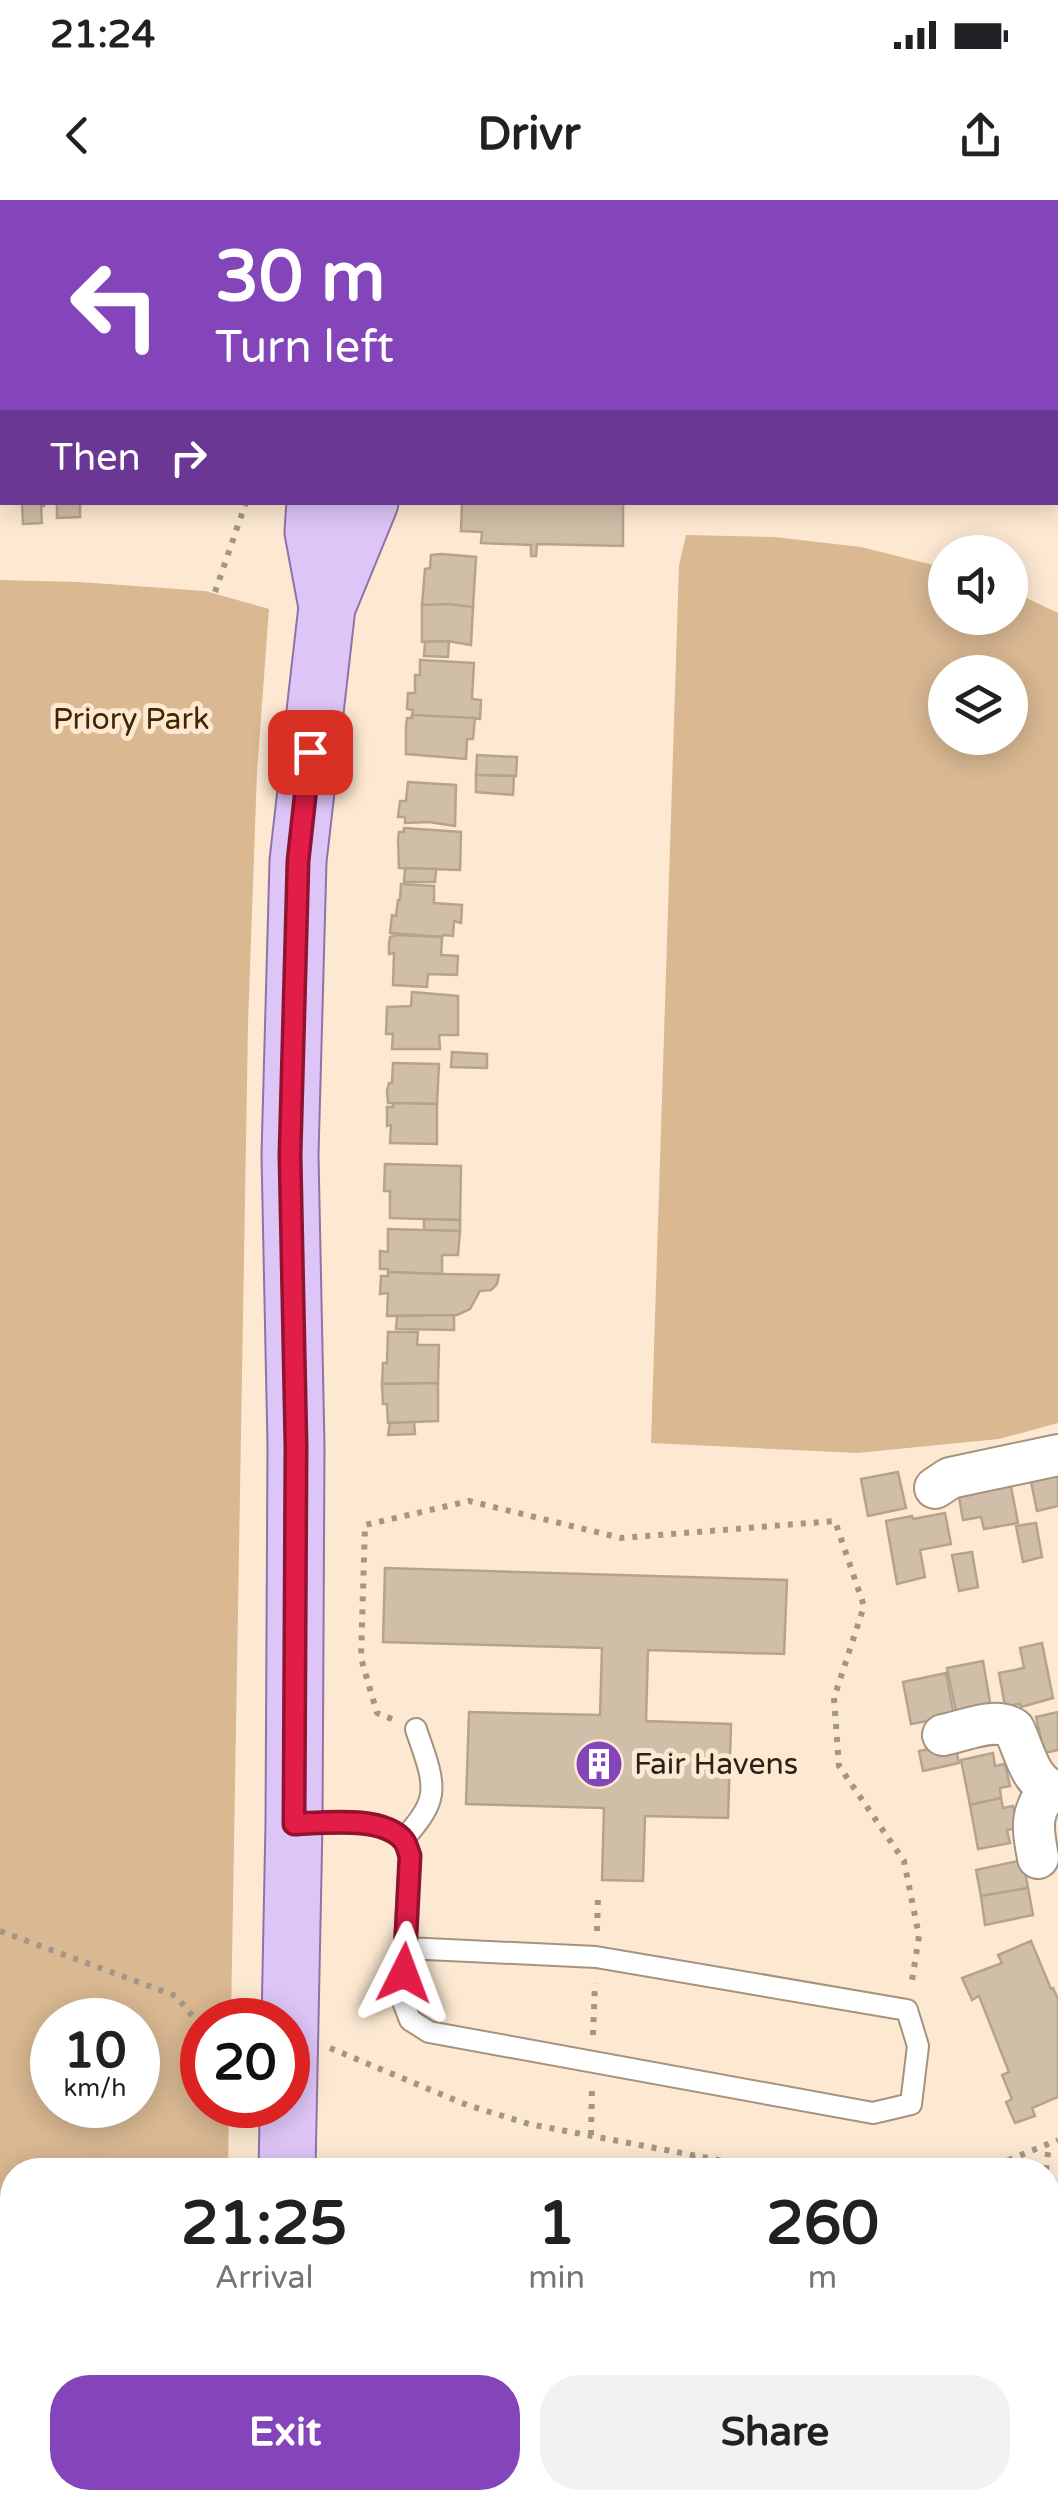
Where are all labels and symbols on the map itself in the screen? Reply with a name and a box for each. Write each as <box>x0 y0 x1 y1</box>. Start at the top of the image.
park label: Priory Park <box>53 701 209 738</box>
pin <box>268 710 353 795</box>
building icon: Fair Havens <box>573 1738 625 1790</box>
place label: Fair Havens <box>634 1746 798 1783</box>
position arrow <box>352 1921 456 2025</box>
speed limit sign: 20 <box>180 1998 310 2128</box>

